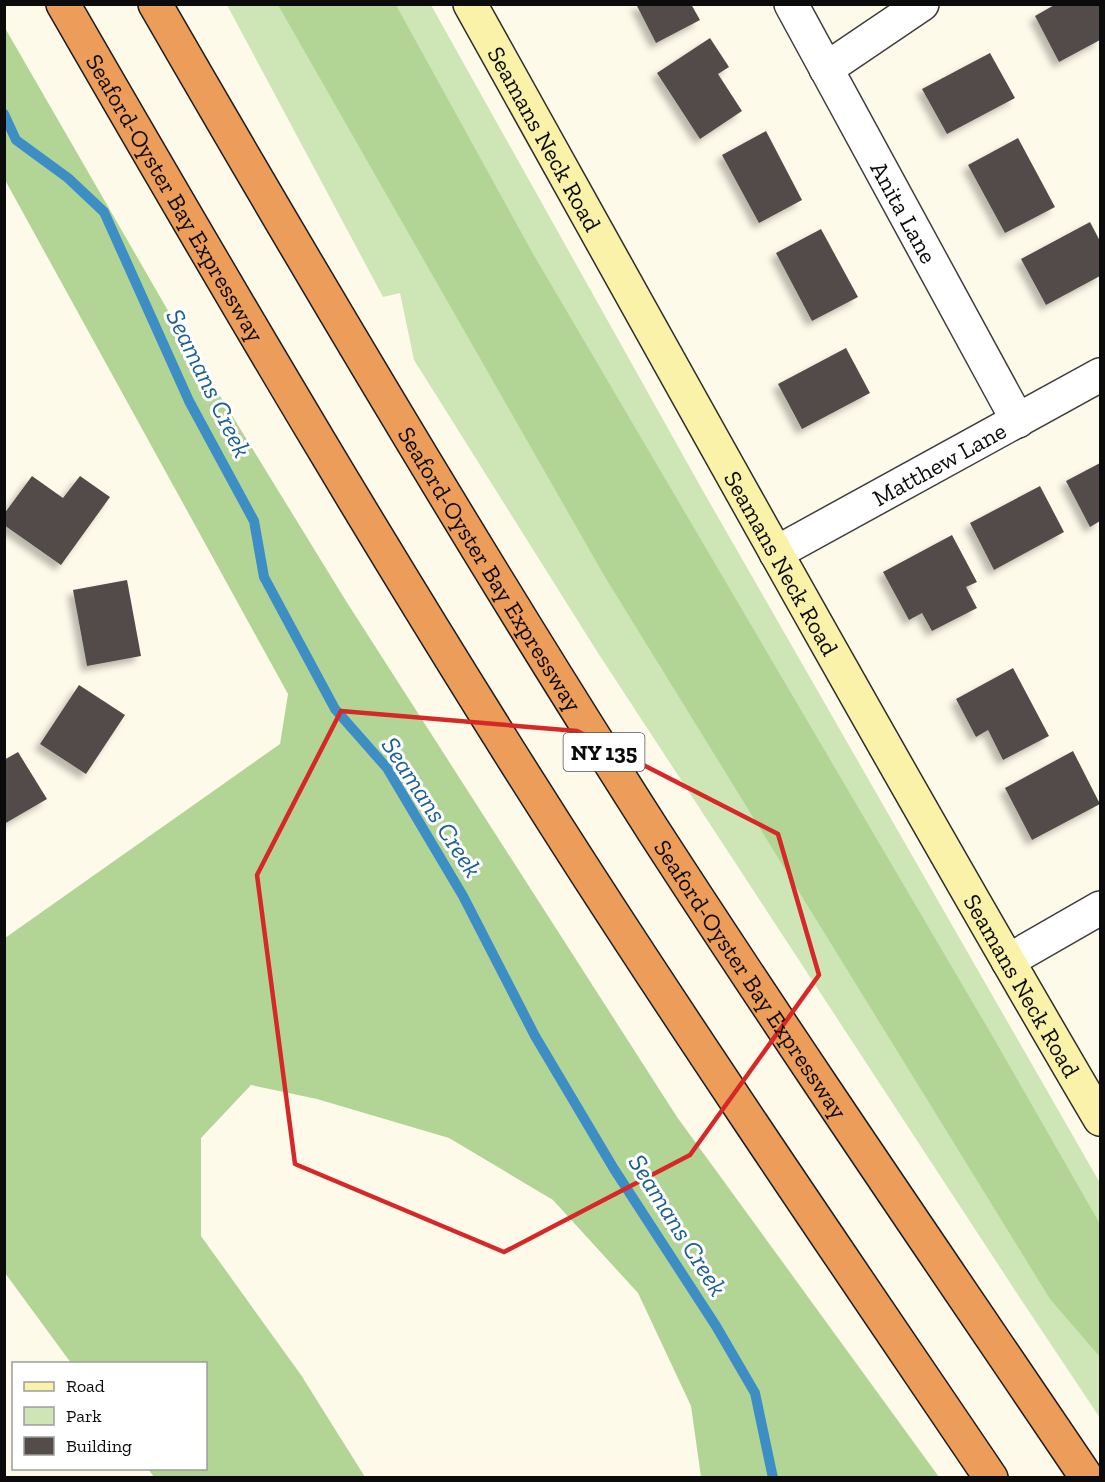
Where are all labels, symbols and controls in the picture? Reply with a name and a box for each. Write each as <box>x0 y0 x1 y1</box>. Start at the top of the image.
street label: Seamans Neck Road <box>482 41 608 236</box>
street label: Seaford-Oyster Bay Expressway <box>80 48 271 347</box>
street label: Anita Lane <box>865 156 944 268</box>
water label: Seamans Creek <box>159 303 259 463</box>
street label: Matthew Lane <box>867 415 1011 512</box>
street label: Seaford-Oyster Bay Expressway <box>392 421 589 717</box>
street label: Seamans Neck Road <box>719 466 845 660</box>
water label: Seamans Creek <box>375 731 489 883</box>
road number: NY 135 <box>564 733 644 771</box>
street label: Seaford-Oyster Bay Expressway <box>648 834 854 1125</box>
street label: Seamans Neck Road <box>958 889 1087 1082</box>
water label: Seamans Creek <box>622 1148 734 1302</box>
legend <box>12 1362 207 1470</box>
text: Road <box>66 1375 105 1397</box>
text: Park <box>66 1405 102 1427</box>
text: Building <box>66 1435 132 1457</box>

